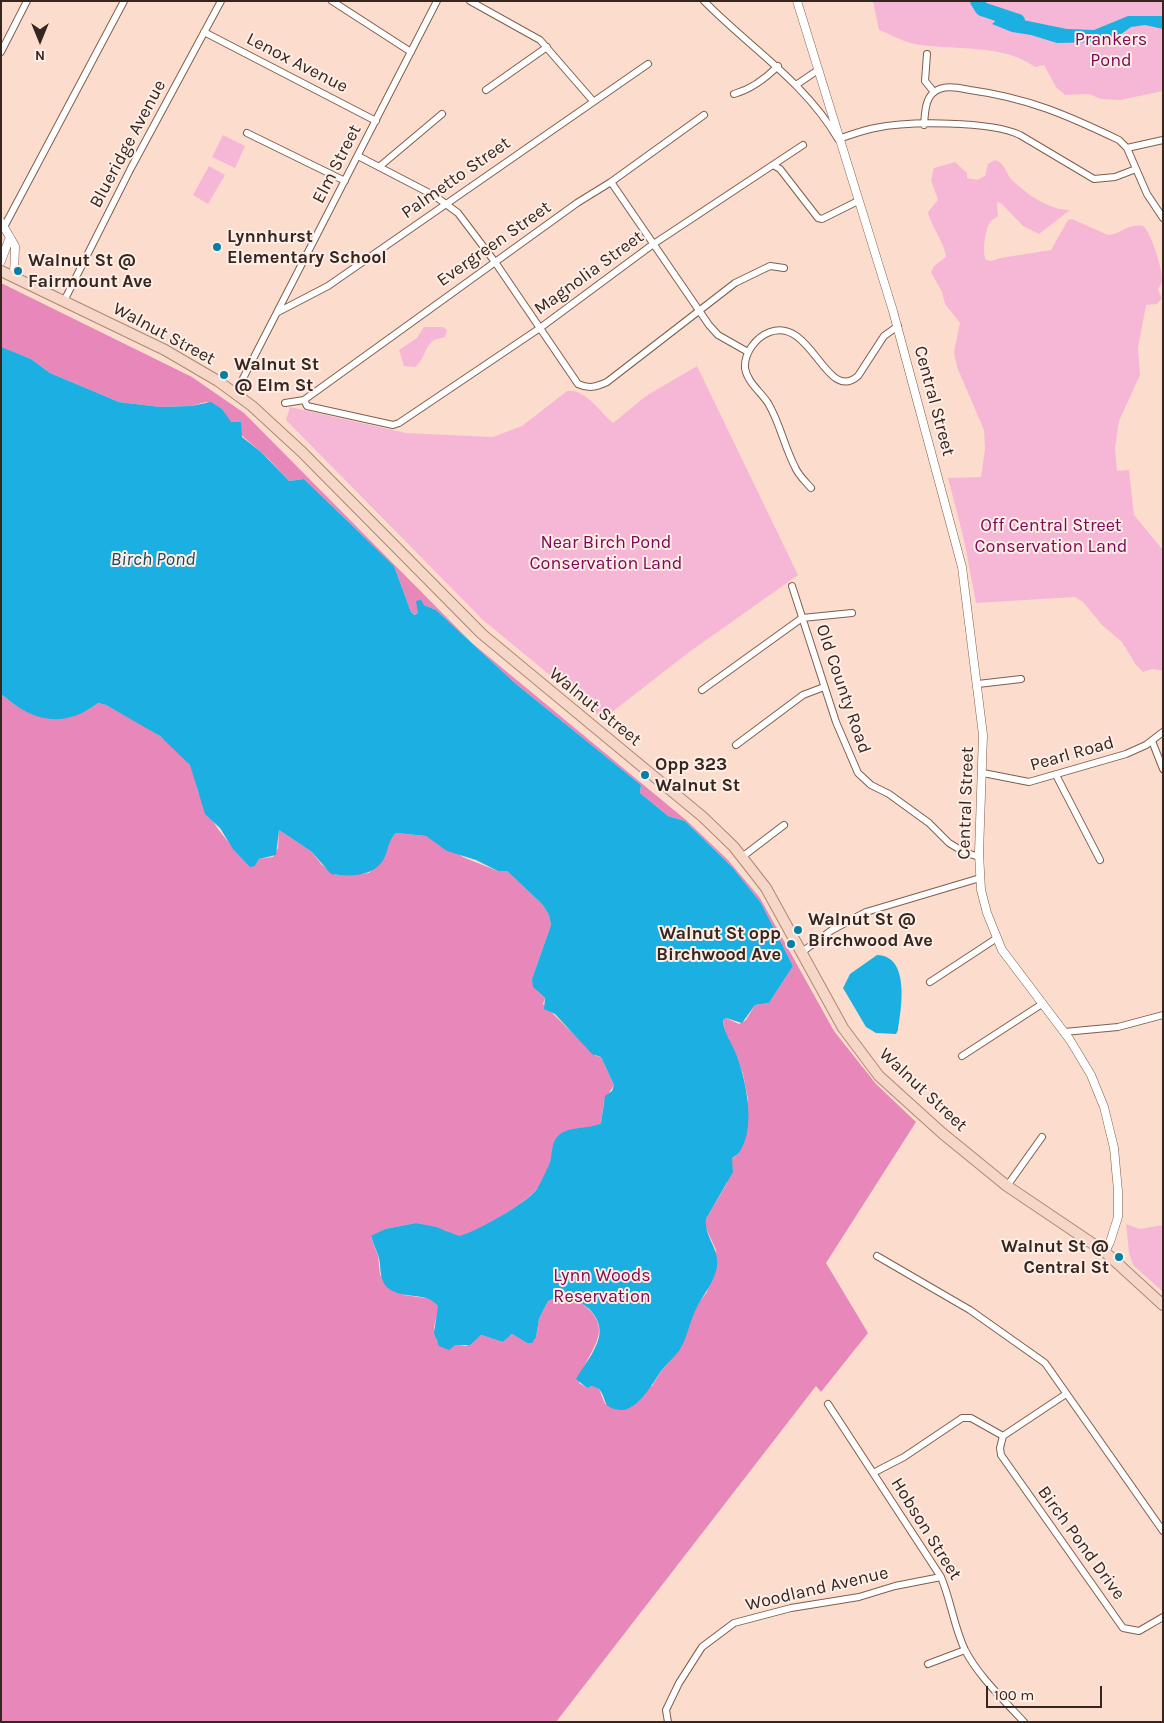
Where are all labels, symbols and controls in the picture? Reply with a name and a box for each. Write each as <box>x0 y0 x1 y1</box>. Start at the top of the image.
north arrow <box>15 15 65 65</box>
street label: Lenox Avenue <box>243 28 351 98</box>
park label: Prankers Pond <box>1075 29 1147 72</box>
text: N <box>35 47 45 64</box>
street label: Blueridge Avenue <box>85 76 171 212</box>
street label: Elm Street <box>308 121 366 207</box>
street label: Palmetto Street <box>397 132 515 224</box>
street label: Evergreen Street <box>433 197 555 291</box>
place label: Lynnhurst Elementary School <box>227 226 387 268</box>
street label: Magnolia Street <box>530 226 648 320</box>
marker: Lynnhurst Elementary School <box>211 241 223 253</box>
place label: Walnut St @ Fairmount Ave <box>28 250 152 292</box>
marker: Walnut St @ Fairmount Ave <box>12 265 24 277</box>
street label: Walnut Street <box>109 298 219 370</box>
street label: Central Street <box>909 344 959 458</box>
place label: Walnut St @ Elm St <box>234 354 319 396</box>
marker: Walnut St @ Elm St <box>218 369 230 381</box>
park label: Off Central Street Conservation Land <box>975 515 1127 558</box>
park label: Near Birch Pond Conservation Land <box>530 532 682 574</box>
water label: Birch Pond <box>111 549 195 571</box>
street label: Old County Road <box>811 622 875 756</box>
street label: Walnut Street <box>544 663 646 751</box>
street label: Pearl Road <box>1028 732 1116 776</box>
street label: Central Street <box>953 746 979 860</box>
place label: Opp 323 Walnut St <box>655 754 740 796</box>
marker: Opp 323 Walnut St <box>639 769 651 781</box>
place label: Walnut St @ Birchwood Ave <box>808 909 933 952</box>
place label: Walnut St opp Birchwood Ave <box>656 923 781 966</box>
marker: Walnut St @ Birchwood Ave <box>792 924 804 936</box>
marker: Walnut St opp Birchwood Ave <box>785 938 797 950</box>
street label: Walnut Street <box>874 1044 972 1136</box>
place label: Walnut St @ Central St <box>1001 1236 1109 1278</box>
marker: Walnut St @ Central St <box>1113 1251 1125 1263</box>
park label: Lynn Woods Reservation <box>553 1265 651 1308</box>
street label: Hobson Street <box>886 1474 966 1584</box>
street label: Birch Pond Drive <box>1033 1482 1129 1604</box>
street label: Woodland Avenue <box>744 1562 890 1616</box>
scale bar <box>989 1676 1105 1708</box>
text: 100 m <box>994 1686 1034 1704</box>

